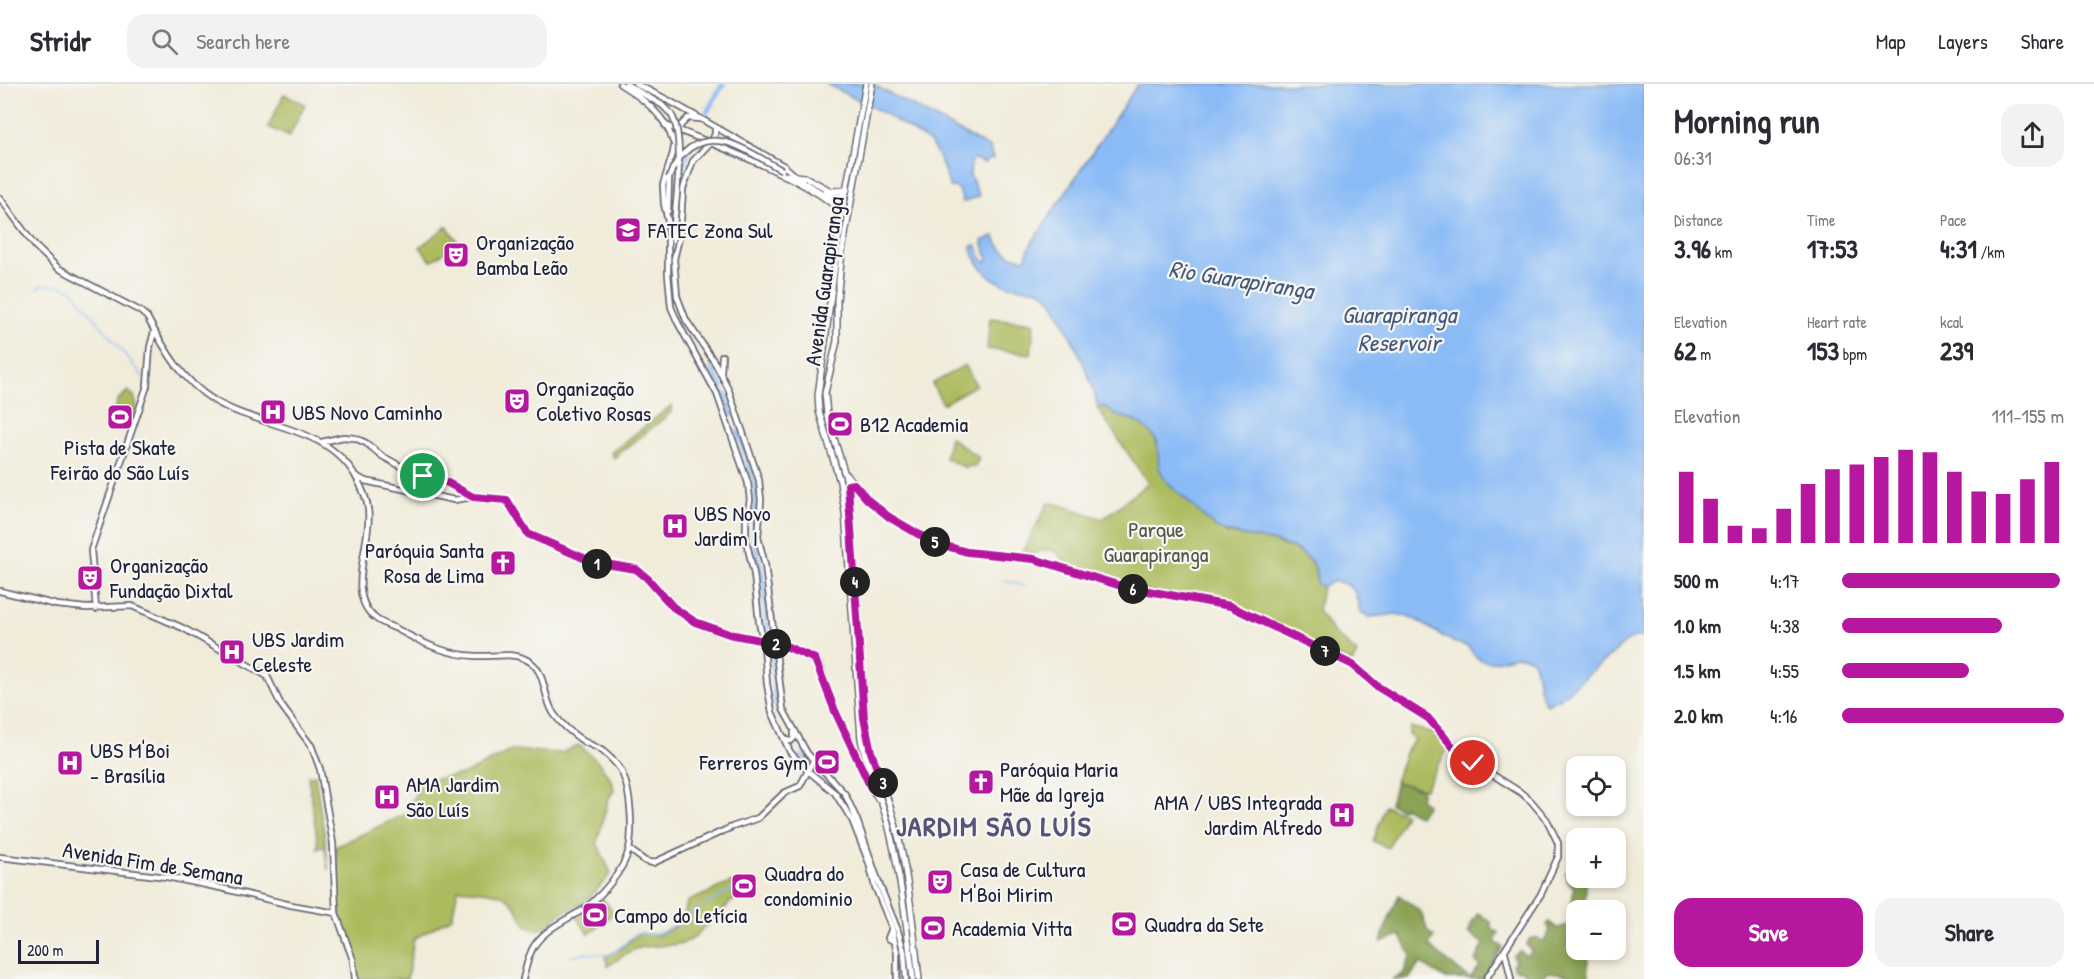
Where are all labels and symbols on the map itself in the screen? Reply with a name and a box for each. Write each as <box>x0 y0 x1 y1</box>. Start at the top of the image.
street label: Avenida Guarapiranga <box>797 194 851 367</box>
school or university icon: FATEC Zona Sul <box>613 215 643 245</box>
place label: FATEC Zona Sul <box>647 215 773 245</box>
place label: Organização Bamba Leão <box>476 227 574 282</box>
theatre icon: Organização Bamba Leão <box>441 240 471 270</box>
water label: Rio Guarapiranga <box>1166 252 1318 308</box>
water label: Guarapiranga Reservoir <box>1342 298 1459 358</box>
place label: Organização Coletivo Rosas <box>536 373 651 428</box>
theatre icon: Organização Coletivo Rosas <box>502 386 532 416</box>
hospital icon: UBS Novo Caminho <box>258 397 288 427</box>
place label: UBS Novo Caminho <box>292 397 442 427</box>
sports icon: Pista de Skate Feirão do São Luís <box>105 402 135 432</box>
sports icon: B12 Academia <box>825 409 855 439</box>
place label: B12 Academia <box>860 409 969 439</box>
place label: Pista de Skate Feirão do São Luís <box>50 432 189 487</box>
pin <box>397 450 448 501</box>
place label: UBS Novo Jardim I <box>694 498 771 553</box>
hospital icon: UBS Novo Jardim I <box>660 511 690 541</box>
park label: Parque Guarapiranga <box>1104 514 1209 569</box>
pin: 5 <box>920 527 950 557</box>
place label: Paróquia Santa Rosa de Lima <box>365 535 484 590</box>
church icon: Paróquia Santa Rosa de Lima <box>488 548 518 578</box>
pin: 1 <box>582 549 612 579</box>
place label: Organização Fundação Dixtal <box>109 550 233 605</box>
theatre icon: Organização Fundação Dixtal <box>75 563 105 593</box>
pin: 4 <box>840 567 870 597</box>
pin: 6 <box>1118 574 1148 604</box>
place label: UBS Jardim Celeste <box>252 624 344 679</box>
pin: 2 <box>761 629 791 659</box>
pin: 7 <box>1310 636 1340 666</box>
hospital icon: UBS Jardim Celeste <box>217 637 247 667</box>
place label: UBS M'Boi - Brasília <box>90 735 170 790</box>
pin <box>1447 737 1498 788</box>
place label: Ferreros Gym <box>699 747 808 777</box>
sports icon: Ferreros Gym <box>812 747 842 777</box>
hospital icon: UBS M'Boi - Brasília <box>55 748 85 778</box>
place label: Paróquia Maria Mãe da Igreja <box>1000 754 1118 809</box>
church icon: Paróquia Maria Mãe da Igreja <box>966 767 996 797</box>
pin: 3 <box>868 768 898 798</box>
place label: AMA Jardim São Luís <box>406 769 499 824</box>
hospital icon: AMA Jardim São Luís <box>372 782 402 812</box>
place label: AMA / UBS Integrada Jardim Alfredo <box>1154 787 1322 842</box>
hospital icon: AMA / UBS Integrada Jardim Alfredo <box>1327 800 1357 830</box>
district label: JARDIM SÃO LUÍS <box>896 807 1092 845</box>
street label: Avenida Fim de Semana <box>61 834 246 892</box>
place label: Casa de Cultura M'Boi Mirim <box>960 854 1086 909</box>
place label: Quadra do condominio <box>764 858 853 913</box>
theatre icon: Casa de Cultura M'Boi Mirim <box>925 867 955 897</box>
sports icon: Quadra do condominio <box>729 871 759 901</box>
sports icon: Campo do Letícia <box>580 900 610 930</box>
place label: Campo do Letícia <box>614 900 747 930</box>
sports icon: Quadra da Sete <box>1109 909 1139 939</box>
place label: Quadra da Sete <box>1144 909 1264 939</box>
sports icon: Academia Vitta <box>918 913 948 943</box>
place label: Academia Vitta <box>952 913 1072 943</box>
scale bar <box>18 937 99 964</box>

